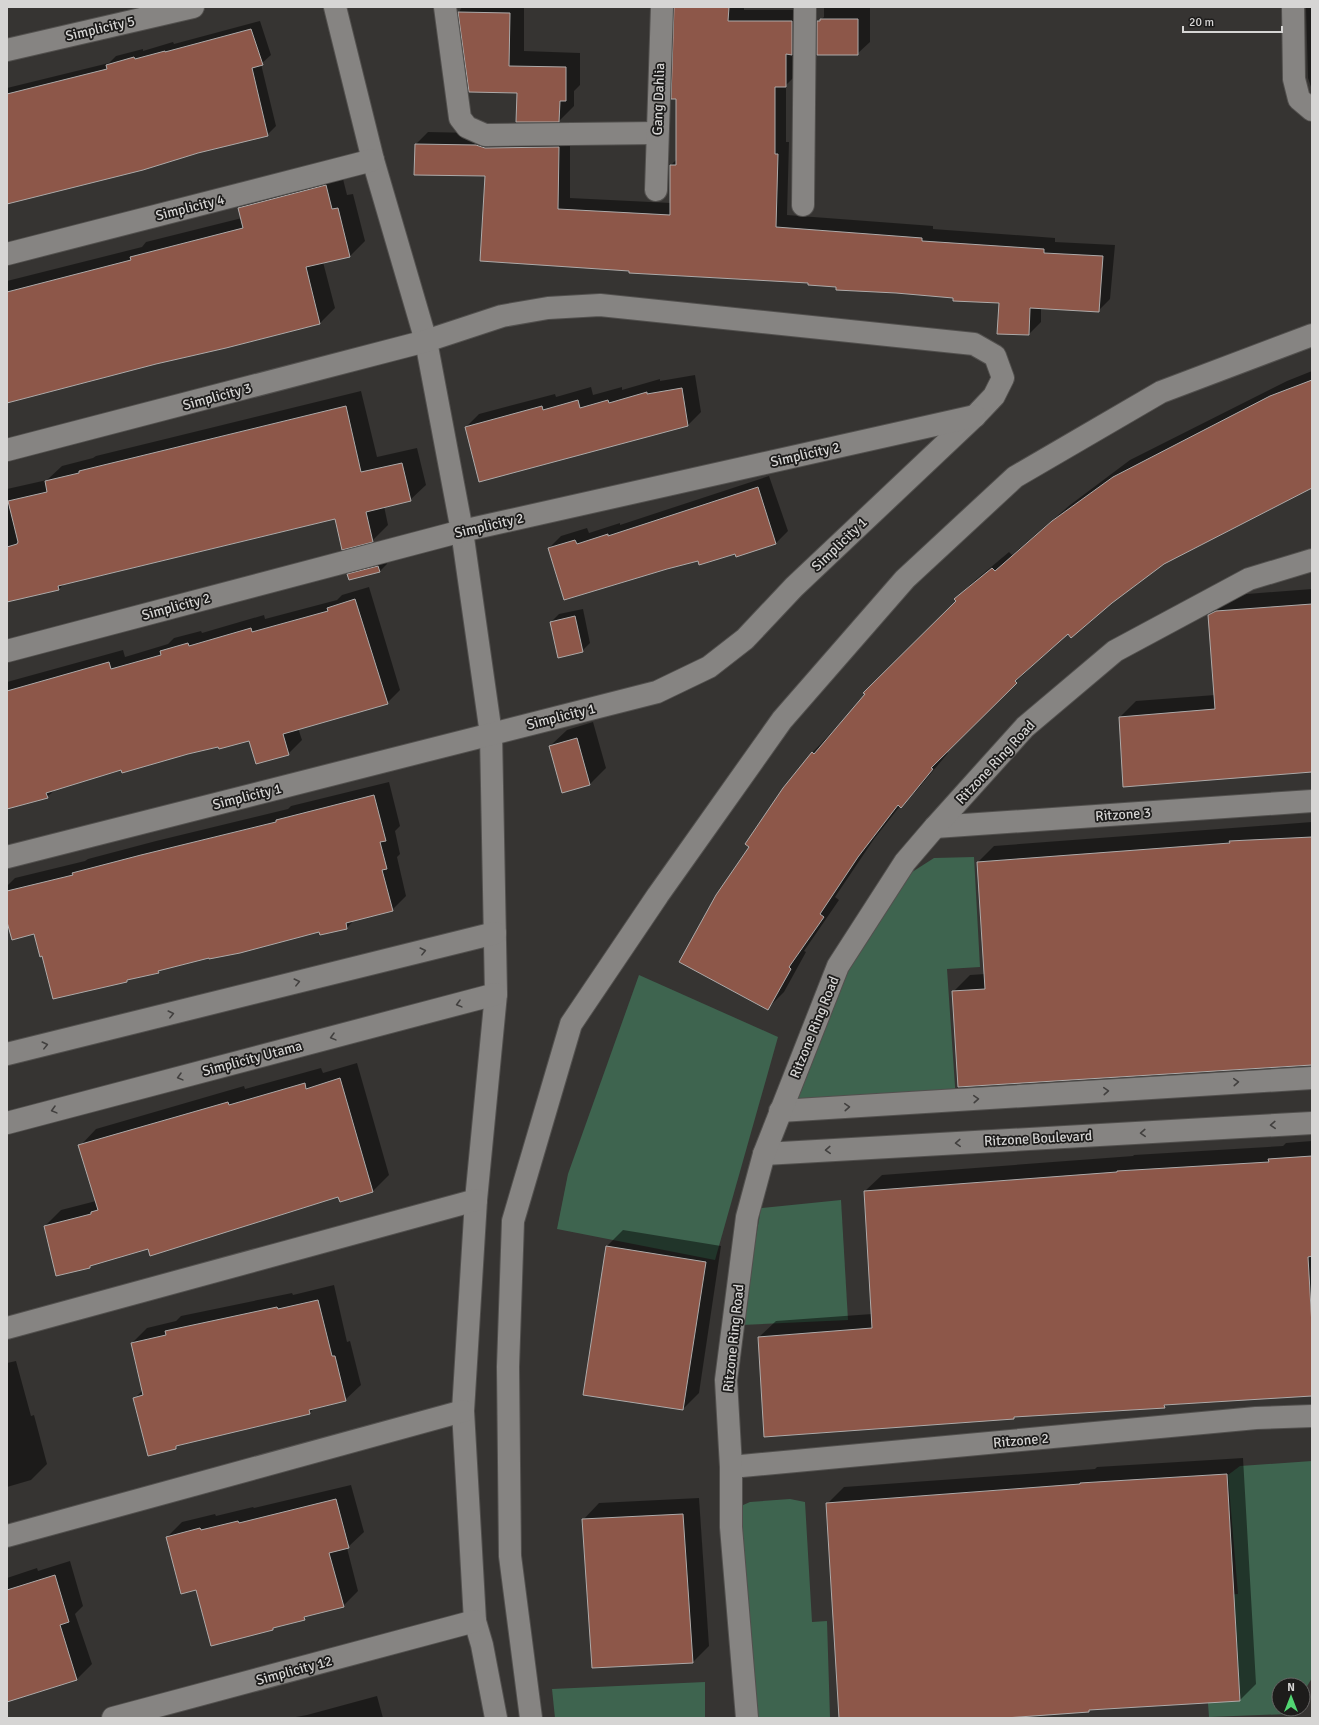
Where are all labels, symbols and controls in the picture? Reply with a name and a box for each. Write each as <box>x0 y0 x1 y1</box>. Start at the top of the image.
scale bar <box>1183 8 1282 34</box>
street label: Simplicity 5 <box>64 12 136 45</box>
text: 20 m <box>1189 15 1214 30</box>
street label: Gang Dahlia <box>649 62 668 136</box>
street label: Simplicity 4 <box>154 191 227 224</box>
street label: Simplicity 3 <box>181 379 253 414</box>
street label: Simplicity 2 <box>769 438 841 471</box>
street label: Simplicity 2 <box>453 509 525 542</box>
street label: Simplicity 1 <box>808 514 871 575</box>
street label: Simplicity 2 <box>140 589 212 624</box>
street label: Simplicity 1 <box>525 700 597 733</box>
street label: Ritzone Ring Road <box>952 717 1039 808</box>
street label: Simplicity 1 <box>211 780 283 813</box>
street label: Ritzone 3 <box>1095 804 1151 825</box>
one-way arrow <box>420 947 427 955</box>
street label: Ritzone Ring Road <box>786 974 843 1081</box>
one-way arrow <box>293 978 300 987</box>
one-way arrow <box>455 999 462 1008</box>
one-way arrow <box>168 1010 174 1018</box>
one-way arrow <box>330 1032 337 1041</box>
street label: Simplicity Utama <box>200 1037 304 1080</box>
one-way arrow <box>41 1041 48 1050</box>
one-way arrow <box>177 1072 184 1081</box>
one-way arrow <box>1233 1078 1239 1087</box>
one-way arrow <box>1103 1086 1109 1095</box>
one-way arrow <box>973 1094 979 1103</box>
one-way arrow <box>844 1103 850 1112</box>
one-way arrow <box>51 1106 58 1114</box>
one-way arrow <box>1270 1121 1276 1130</box>
street label: Ritzone Boulevard <box>983 1127 1093 1150</box>
one-way arrow <box>1140 1128 1146 1137</box>
one-way arrow <box>955 1138 961 1147</box>
one-way arrow <box>825 1146 831 1154</box>
street label: Ritzone Ring Road <box>719 1283 748 1393</box>
street label: Ritzone 2 <box>992 1430 1050 1451</box>
street label: Simplicity 12 <box>254 1652 334 1689</box>
north arrow <box>1271 1677 1311 1717</box>
text: N <box>1287 1681 1295 1694</box>

